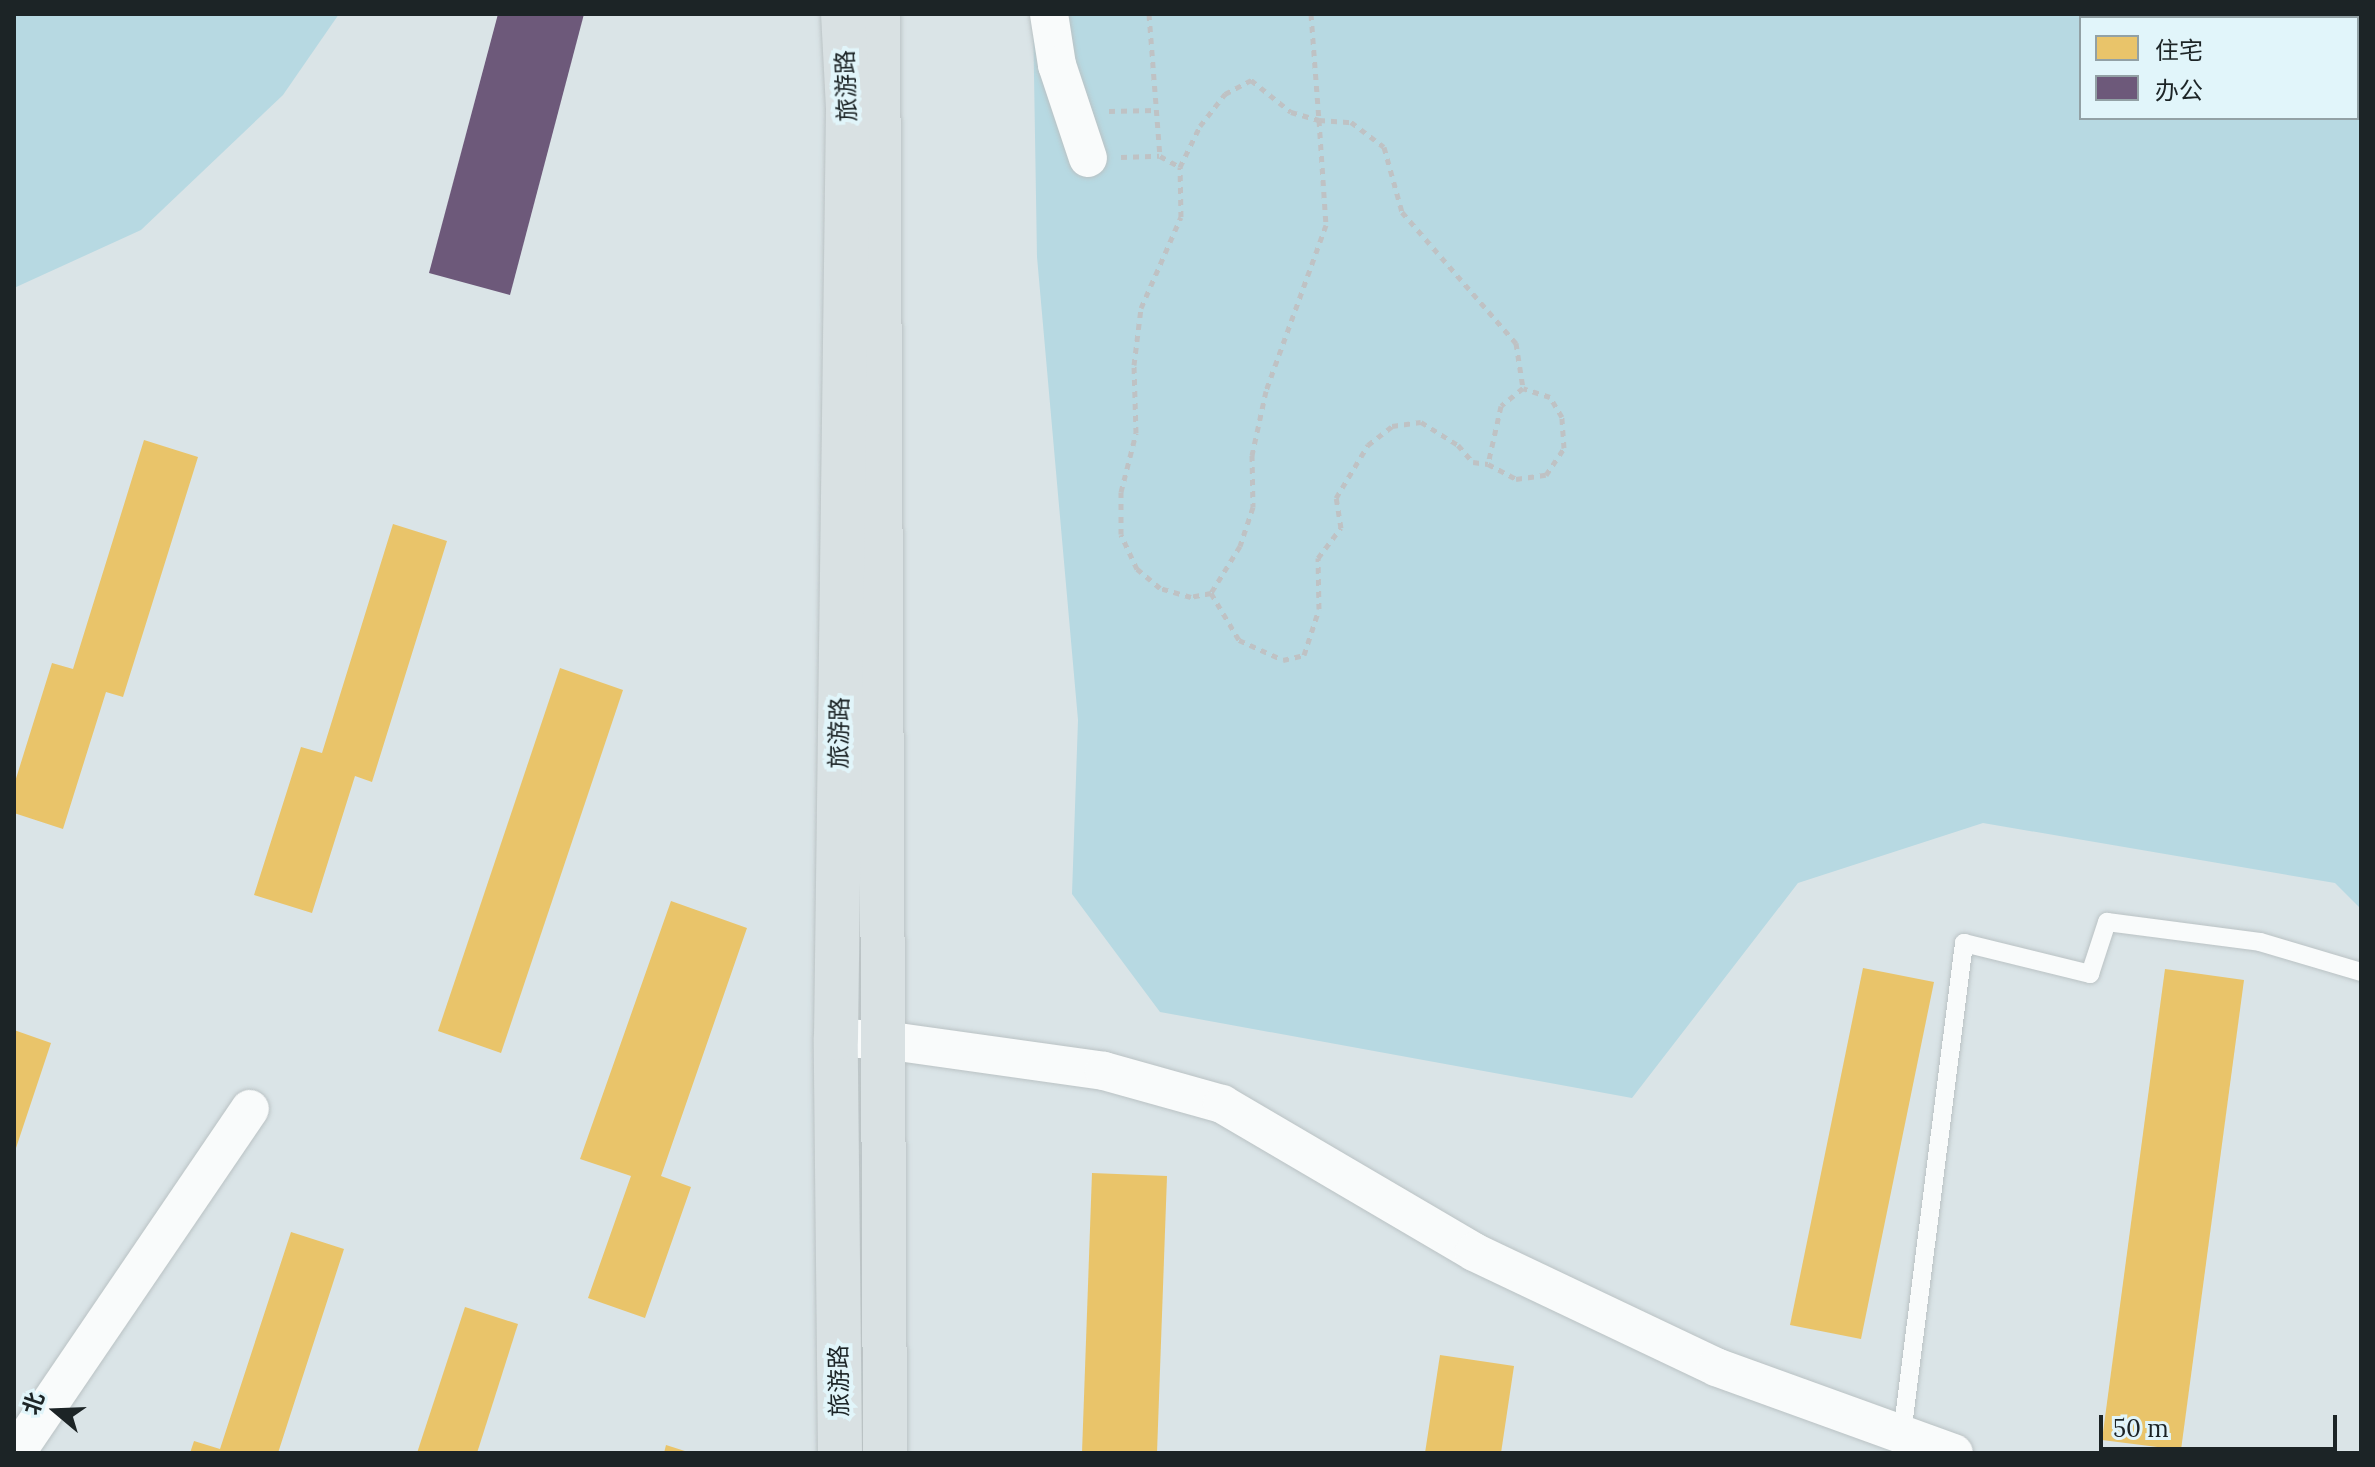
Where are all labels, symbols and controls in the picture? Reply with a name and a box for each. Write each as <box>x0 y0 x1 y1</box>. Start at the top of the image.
legend <box>2079 16 2359 120</box>
text: 住宅 <box>2155 35 2203 66</box>
street label: 旅游路 <box>830 50 862 122</box>
text: 办公 <box>2155 75 2203 106</box>
street label: 旅游路 <box>824 697 854 769</box>
street label: 旅游路 <box>824 1345 854 1417</box>
north arrow <box>16 1371 96 1451</box>
text: 北 <box>16 1388 50 1418</box>
scale bar <box>2103 1399 2341 1449</box>
text: 50 m <box>2113 1413 2169 1444</box>

